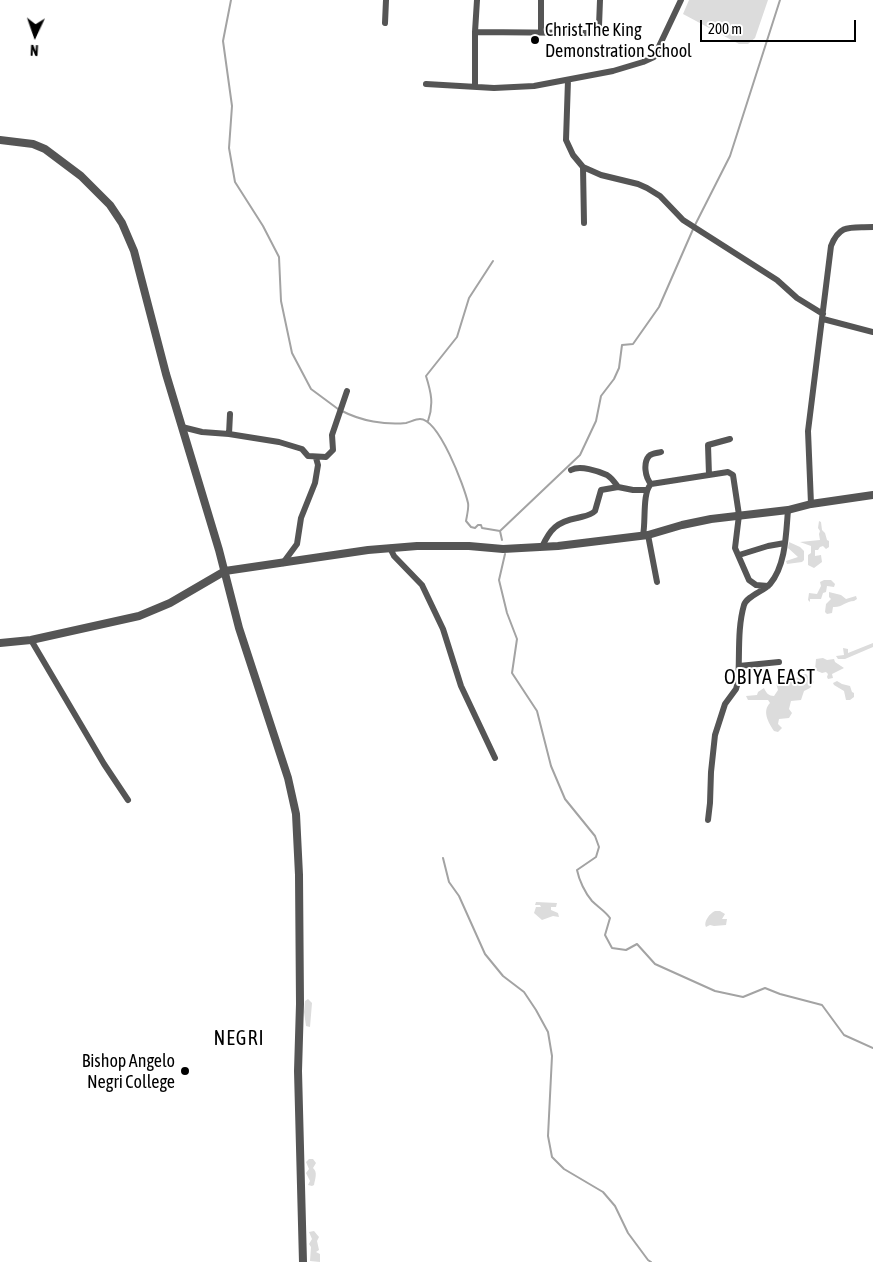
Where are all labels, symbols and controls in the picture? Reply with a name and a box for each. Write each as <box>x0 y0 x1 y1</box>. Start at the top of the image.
north arrow <box>10 10 60 60</box>
scale bar <box>703 10 859 42</box>
place label: Christ The King Demonstration School <box>545 19 692 62</box>
text: 200 m <box>708 20 742 37</box>
marker: Christ The King Demonstration School <box>529 34 541 46</box>
text: N <box>30 42 39 58</box>
district label: OBIYA EAST <box>723 666 817 690</box>
district label: NEGRI <box>213 1027 265 1051</box>
place label: Bishop Angelo Negri College <box>82 1050 175 1092</box>
marker: Bishop Angelo Negri College <box>179 1065 191 1077</box>

